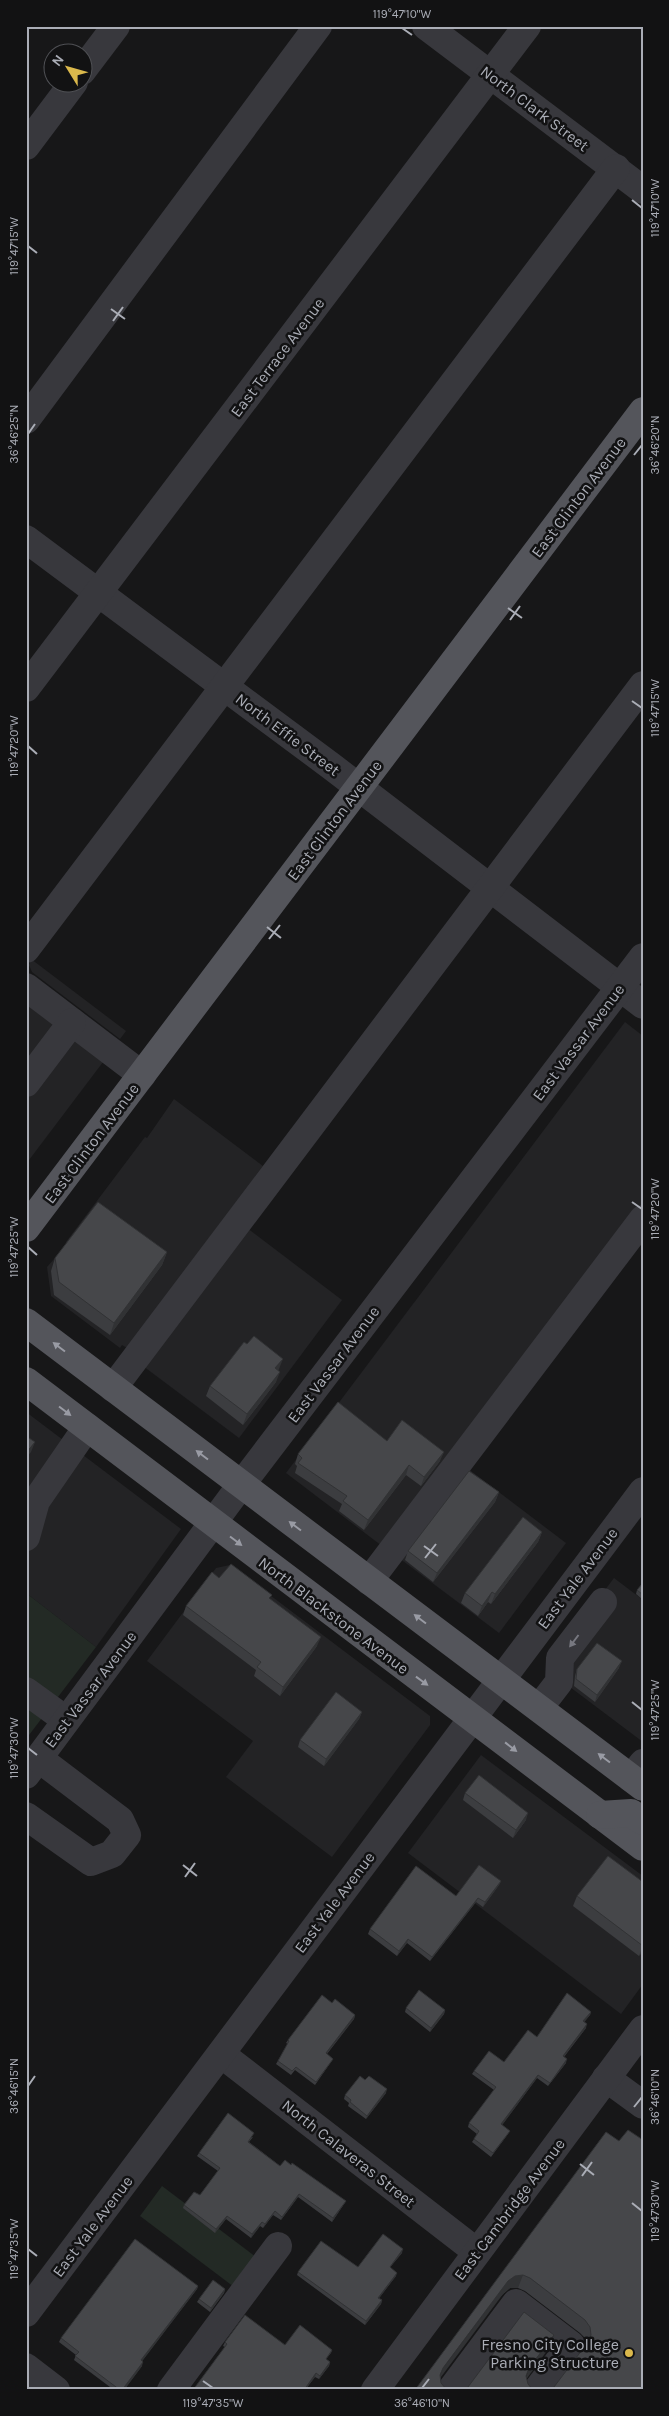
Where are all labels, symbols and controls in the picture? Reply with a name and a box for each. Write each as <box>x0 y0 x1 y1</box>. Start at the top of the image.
text: 119°47'10"W <box>373 7 431 21</box>
north arrow <box>42 42 92 92</box>
text: N <box>48 51 68 70</box>
street label: North Clark Street <box>477 62 593 155</box>
text: 119°47'10"W <box>648 179 662 237</box>
text: 119°47'15"W <box>7 217 21 275</box>
street label: East Terrace Avenue <box>226 294 328 421</box>
text: 36°46'25"N <box>7 405 21 463</box>
text: 36°46'20"N <box>648 415 662 475</box>
street label: East Clinton Avenue <box>527 433 630 561</box>
text: 119°47'15"W <box>648 679 662 737</box>
street label: North Effie Street <box>232 689 344 780</box>
text: 119°47'20"W <box>7 715 21 777</box>
street label: East Clinton Avenue <box>283 756 386 884</box>
street label: East Vassar Avenue <box>528 980 628 1104</box>
street label: East Clinton Avenue <box>40 1079 143 1207</box>
text: 119°47'20"W <box>648 1178 662 1240</box>
text: 119°47'25"W <box>7 1216 21 1278</box>
street label: East Vassar Avenue <box>283 1302 383 1426</box>
one-way arrow <box>53 1341 66 1352</box>
one-way arrow <box>58 1405 71 1416</box>
one-way arrow <box>196 1450 209 1461</box>
one-way arrow <box>289 1520 302 1531</box>
street label: East Yale Avenue <box>533 1524 622 1633</box>
one-way arrow <box>229 1536 243 1546</box>
street label: North Blackstone Avenue <box>255 1553 412 1678</box>
one-way arrow <box>413 1614 427 1624</box>
street label: East Vassar Avenue <box>40 1627 140 1751</box>
one-way arrow <box>569 1634 579 1648</box>
one-way arrow <box>415 1675 428 1686</box>
text: 119°47'25"W <box>648 1679 662 1741</box>
text: 119°47'30"W <box>7 1717 21 1779</box>
one-way arrow <box>504 1742 517 1753</box>
one-way arrow <box>597 1753 611 1763</box>
street label: East Yale Avenue <box>290 1848 379 1957</box>
text: 36°46'15"N <box>7 2058 21 2114</box>
text: 36°46'10"N <box>648 2069 662 2125</box>
street label: North Calaveras Street <box>278 2095 419 2211</box>
street label: East Cambridge Avenue <box>450 2135 569 2284</box>
street label: East Yale Avenue <box>48 2172 137 2281</box>
text: 119°47'30"W <box>648 2180 662 2242</box>
text: 119°47'35"W <box>7 2218 21 2280</box>
place label: Fresno City College Parking Structure <box>481 2335 619 2372</box>
marker: Fresno City College Parking Structure <box>623 2347 635 2359</box>
text: 119°47'35"W <box>182 2396 244 2410</box>
text: 36°46'10"N <box>394 2396 450 2410</box>

